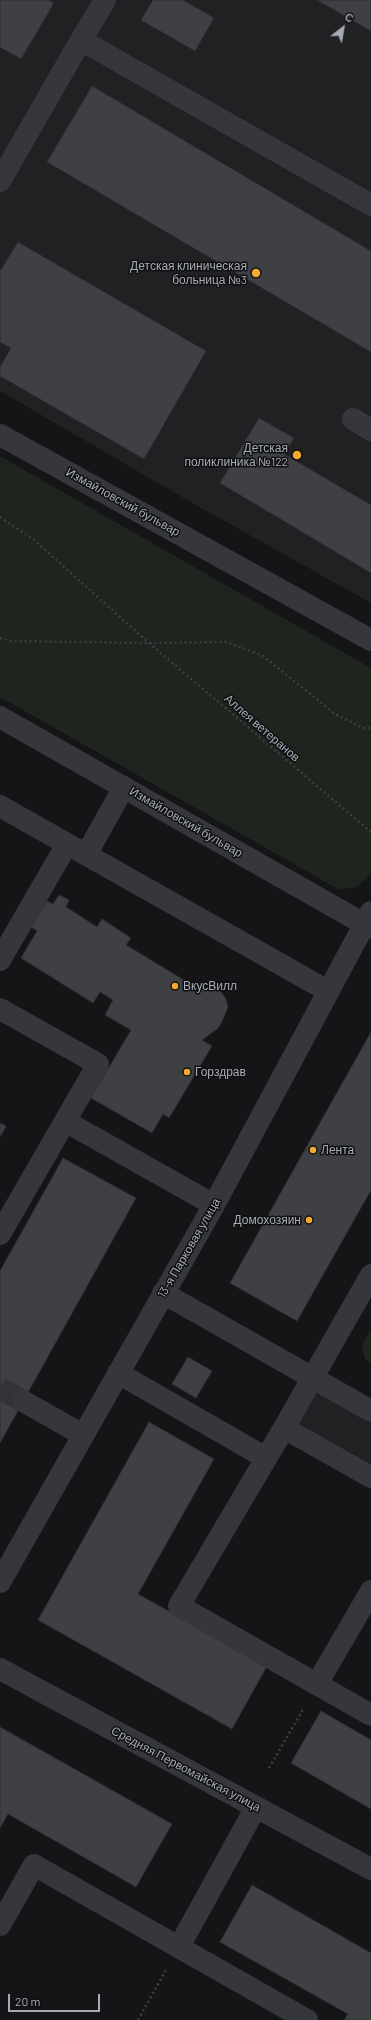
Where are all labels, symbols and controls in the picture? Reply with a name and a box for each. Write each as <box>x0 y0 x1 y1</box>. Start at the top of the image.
north arrow <box>323 8 363 48</box>
text: С <box>343 10 356 25</box>
place label: Детская клиническая больница №3 <box>130 259 247 287</box>
marker: Детская клиническая больница №3 <box>250 267 262 279</box>
place label: Детская поликлиника №122 <box>184 441 288 469</box>
marker: Детская поликлиника №122 <box>291 449 303 461</box>
street label: Измайловский бульвар <box>64 465 182 539</box>
street label: Аллея ветеранов <box>221 691 303 765</box>
street label: Измайловский бульвар <box>127 784 245 860</box>
place label: ВкусВилл <box>183 979 237 993</box>
marker: ВкусВилл <box>170 981 180 991</box>
place label: Горздрав <box>195 1065 246 1079</box>
marker: Горздрав <box>182 1067 192 1077</box>
place label: Лента <box>321 1143 354 1157</box>
marker: Лента <box>308 1145 318 1155</box>
street label: 13-я Парковая улица <box>155 1196 223 1300</box>
place label: Домохозяин <box>234 1213 301 1227</box>
marker: Домохозяин <box>304 1215 314 1225</box>
street label: Средняя Первомайская улица <box>109 1723 263 1815</box>
scale bar <box>10 1986 102 2012</box>
text: 20 m <box>15 1994 41 2008</box>

